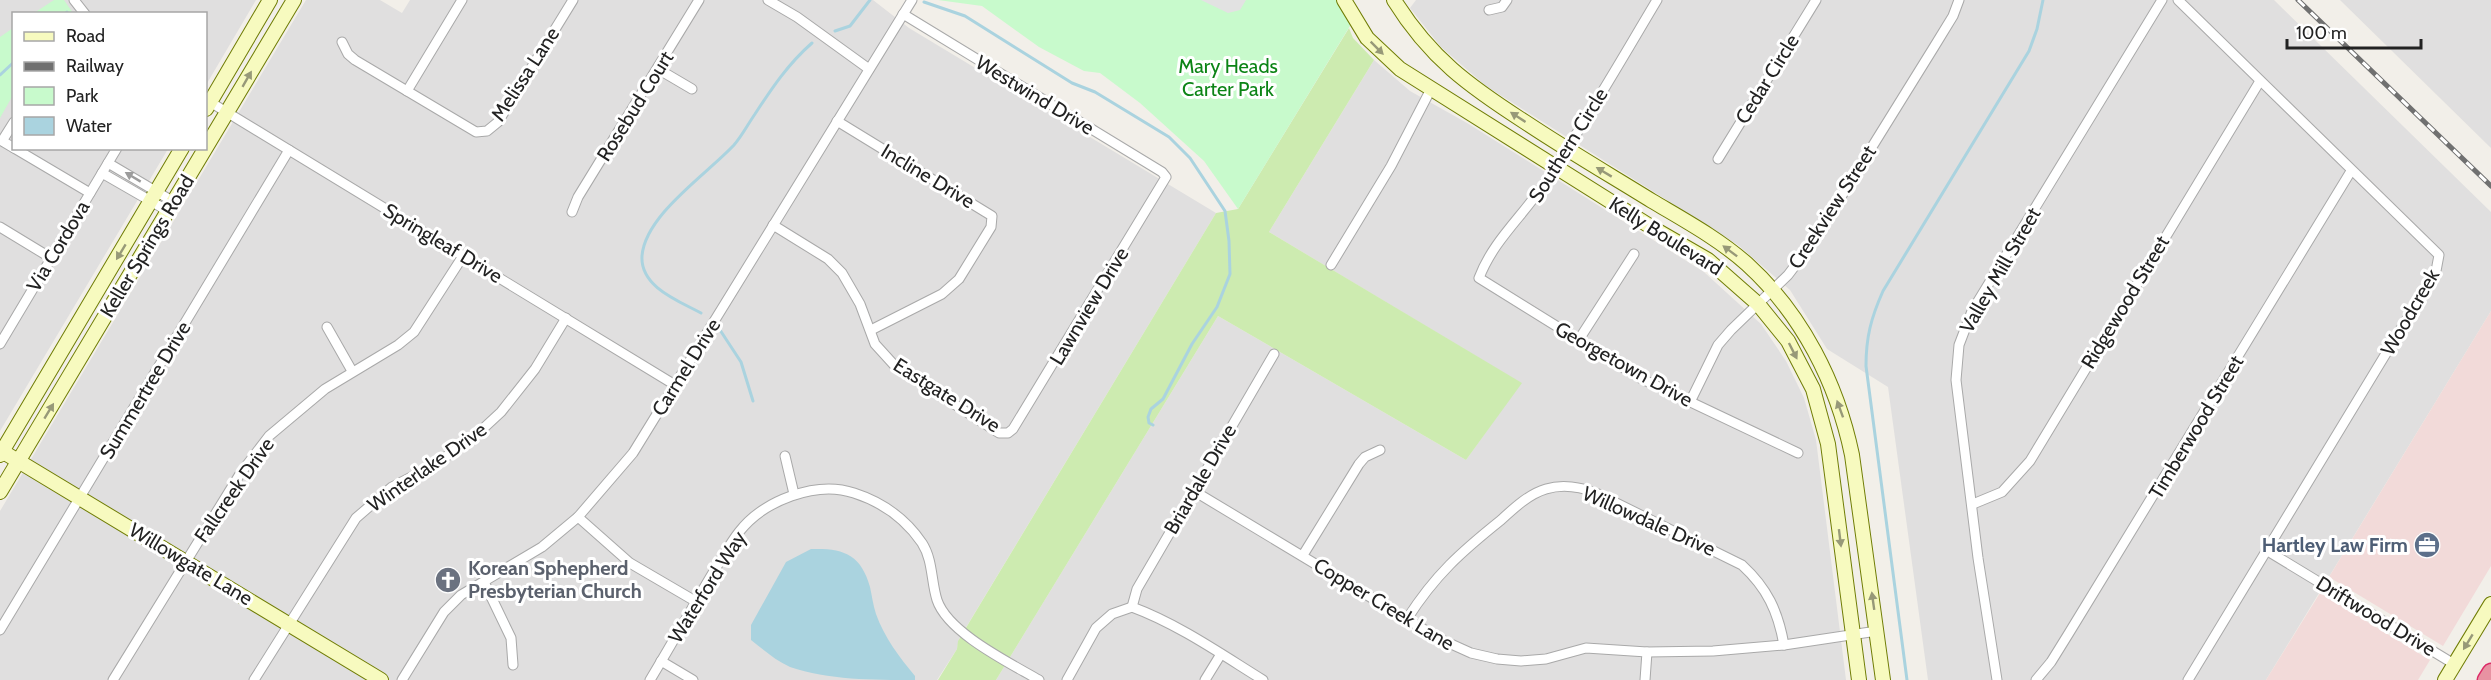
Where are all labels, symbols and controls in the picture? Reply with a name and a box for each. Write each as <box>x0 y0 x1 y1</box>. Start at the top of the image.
legend <box>12 12 207 150</box>
scale bar <box>2287 12 2420 50</box>
text: 100 m <box>2296 22 2347 44</box>
street label: Melissa Lane <box>486 23 564 125</box>
text: Road <box>66 25 105 47</box>
street label: Cedar Circle <box>1730 30 1804 128</box>
one-way arrow <box>1369 41 1384 55</box>
street label: Rosebud Court <box>592 46 678 165</box>
street label: Westwind Drive <box>971 50 1099 140</box>
park label: Mary Heads Carter Park <box>1178 54 1278 101</box>
text: Railway <box>66 55 124 77</box>
one-way arrow <box>242 71 252 88</box>
street label: Southern Circle <box>1523 83 1613 207</box>
text: Park <box>66 85 99 107</box>
one-way arrow <box>1510 112 1526 123</box>
text: Water <box>66 115 112 137</box>
street label: Incline Drive <box>877 139 979 213</box>
street label: Creekview Street <box>1783 141 1881 273</box>
one-way arrow <box>1596 167 1612 178</box>
street label: Keller Springs Road <box>95 170 199 322</box>
one-way arrow <box>124 172 141 182</box>
street label: Kelly Boulevard <box>1605 192 1727 280</box>
street label: Via Cordova <box>22 196 95 296</box>
street label: Springleaf Drive <box>379 198 507 288</box>
street label: Valley Mill Street <box>1954 203 2046 337</box>
street label: Ridgewood Street <box>2076 231 2174 373</box>
street label: Lawnview Drive <box>1044 243 1134 369</box>
one-way arrow <box>116 244 126 261</box>
one-way arrow <box>1722 246 1737 258</box>
street label: Woodcreek <box>2376 264 2444 359</box>
street label: Carmel Drive <box>647 314 725 420</box>
street label: Georgetown Drive <box>1551 316 1697 412</box>
street label: Summertree Drive <box>94 317 196 463</box>
one-way arrow <box>1788 342 1798 359</box>
street label: Timberwood Street <box>2144 351 2248 503</box>
street label: Eastgate Drive <box>889 353 1005 437</box>
one-way arrow <box>1835 400 1845 418</box>
one-way arrow <box>43 403 54 419</box>
street label: Winterlake Drive <box>363 417 491 517</box>
street label: Briardale Drive <box>1159 420 1241 538</box>
street label: Fallcreek Drive <box>189 433 279 547</box>
street label: Willowdale Drive <box>1579 481 1719 561</box>
street label: Willowgate Lane <box>125 518 257 610</box>
street label: Waterford Way <box>663 527 751 647</box>
one-way arrow <box>1836 529 1845 548</box>
office icon: Hartley Law Firm <box>2412 530 2442 560</box>
place label: Hartley Law Firm <box>2262 533 2408 557</box>
street label: Copper Creek Lane <box>1309 553 1459 655</box>
place label: Korean Sphepherd Presbyterian Church <box>468 556 642 603</box>
church icon: Korean Sphepherd Presbyterian Church <box>433 565 463 595</box>
street label: Driftwood Drive <box>2312 571 2440 661</box>
one-way arrow <box>1868 592 1877 611</box>
one-way arrow <box>2462 634 2473 650</box>

